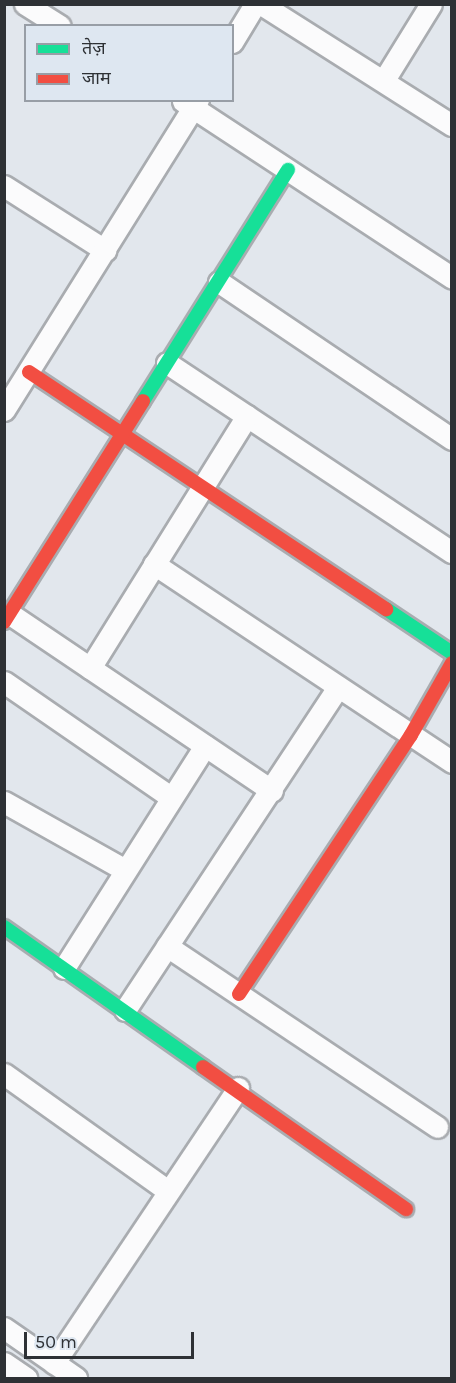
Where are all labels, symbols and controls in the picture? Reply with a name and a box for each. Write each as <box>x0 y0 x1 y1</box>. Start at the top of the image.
legend <box>24 24 234 102</box>
text: तेज़ <box>82 37 106 59</box>
text: जाम <box>82 67 111 89</box>
scale bar <box>27 1320 196 1358</box>
text: 50 m <box>35 1331 77 1353</box>

